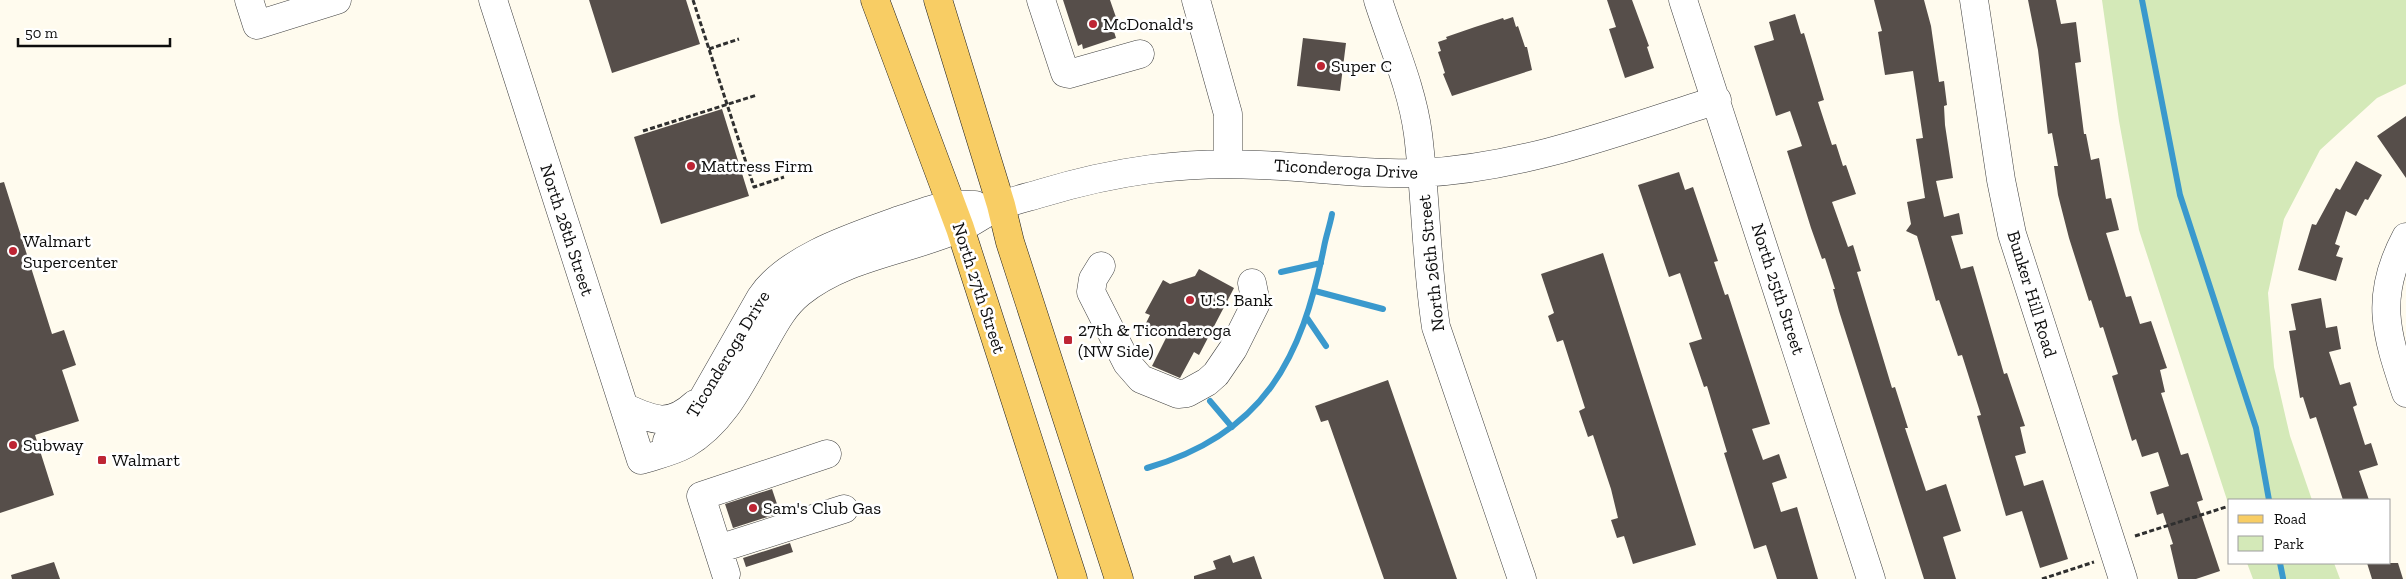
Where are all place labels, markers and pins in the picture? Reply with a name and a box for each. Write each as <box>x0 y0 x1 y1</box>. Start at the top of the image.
place label: McDonald's <box>1103 13 1193 35</box>
marker: McDonald's <box>1087 18 1099 30</box>
place label: Super C <box>1331 55 1392 77</box>
marker: Super C <box>1315 60 1327 72</box>
place label: Mattress Firm <box>701 155 813 177</box>
marker: Mattress Firm <box>685 160 697 172</box>
place label: Walmart Supercenter <box>23 230 118 273</box>
marker: Walmart Supercenter <box>7 245 19 257</box>
place label: U.S. Bank <box>1200 289 1273 311</box>
marker: U.S. Bank <box>1184 294 1196 306</box>
place label: 27th & Ticonderoga (NW Side) <box>1078 319 1231 362</box>
marker: 27th & Ticonderoga (NW Side) <box>1062 334 1074 346</box>
place label: Subway <box>23 434 84 456</box>
marker: Subway <box>7 439 19 451</box>
place label: Walmart <box>112 449 180 471</box>
marker: Walmart <box>96 454 108 466</box>
place label: Sam's Club Gas <box>763 497 881 519</box>
marker: Sam's Club Gas <box>747 502 759 514</box>

